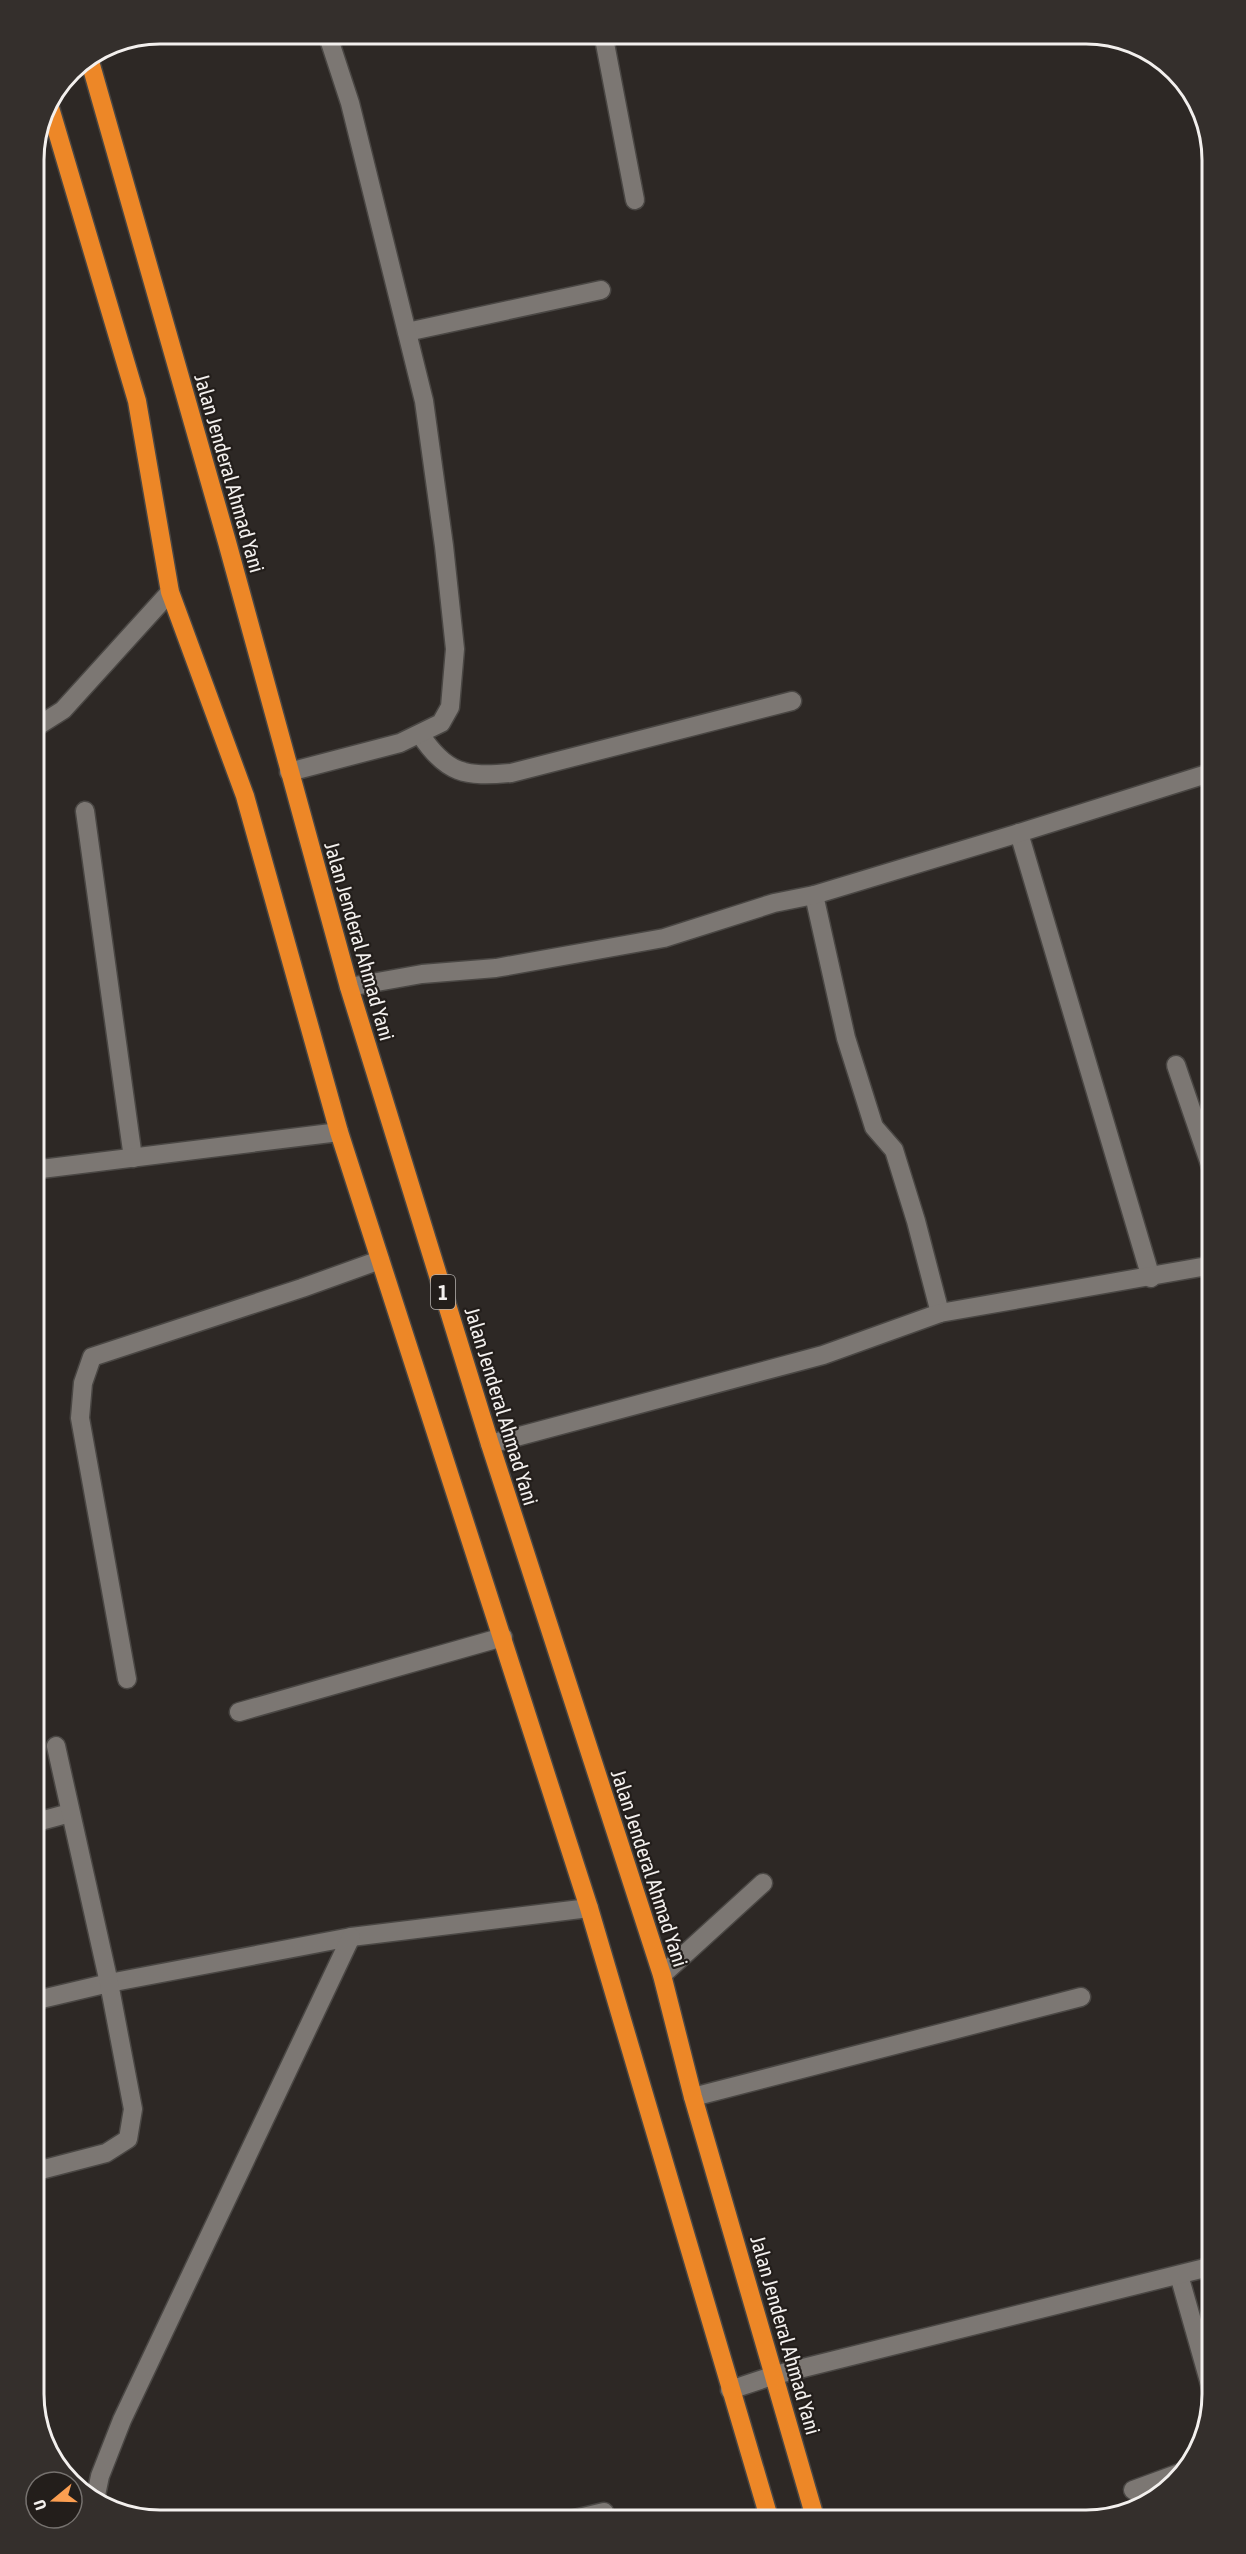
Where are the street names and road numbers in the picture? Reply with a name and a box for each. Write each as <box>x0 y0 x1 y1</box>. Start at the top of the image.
street label: Jalan Jenderal Ahmad Yani <box>190 371 270 575</box>
street label: Jalan Jenderal Ahmad Yani <box>320 839 400 1043</box>
road number: 1 <box>431 1275 455 1309</box>
street label: Jalan Jenderal Ahmad Yani <box>460 1304 544 1508</box>
street label: Jalan Jenderal Ahmad Yani <box>607 1766 693 1970</box>
street label: Jalan Jenderal Ahmad Yani <box>746 2233 826 2437</box>

